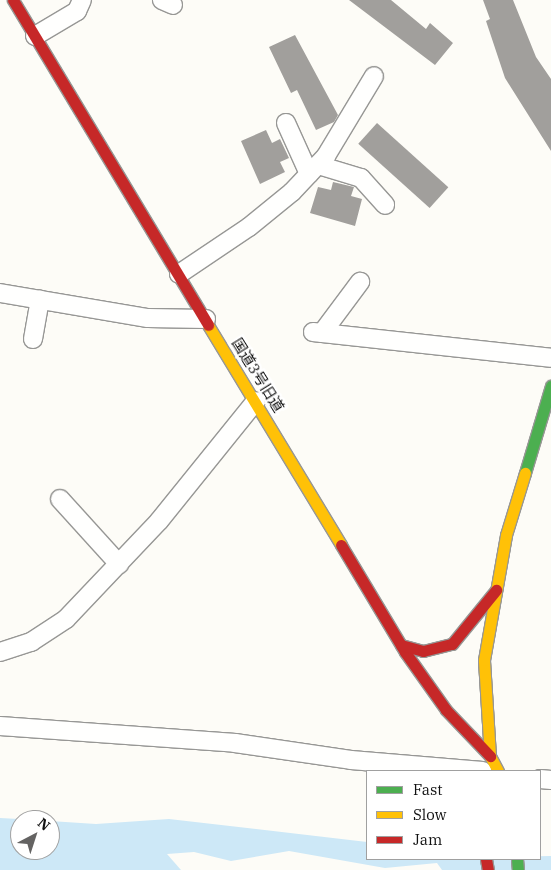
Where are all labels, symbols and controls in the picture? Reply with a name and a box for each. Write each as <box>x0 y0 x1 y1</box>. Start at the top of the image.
street label: 国道3号旧道 <box>228 335 288 415</box>
legend <box>366 770 541 860</box>
text: Fast <box>413 780 443 799</box>
text: Slow <box>413 805 446 824</box>
north arrow <box>10 810 60 860</box>
text: N <box>34 814 54 835</box>
text: Jam <box>413 830 442 849</box>

